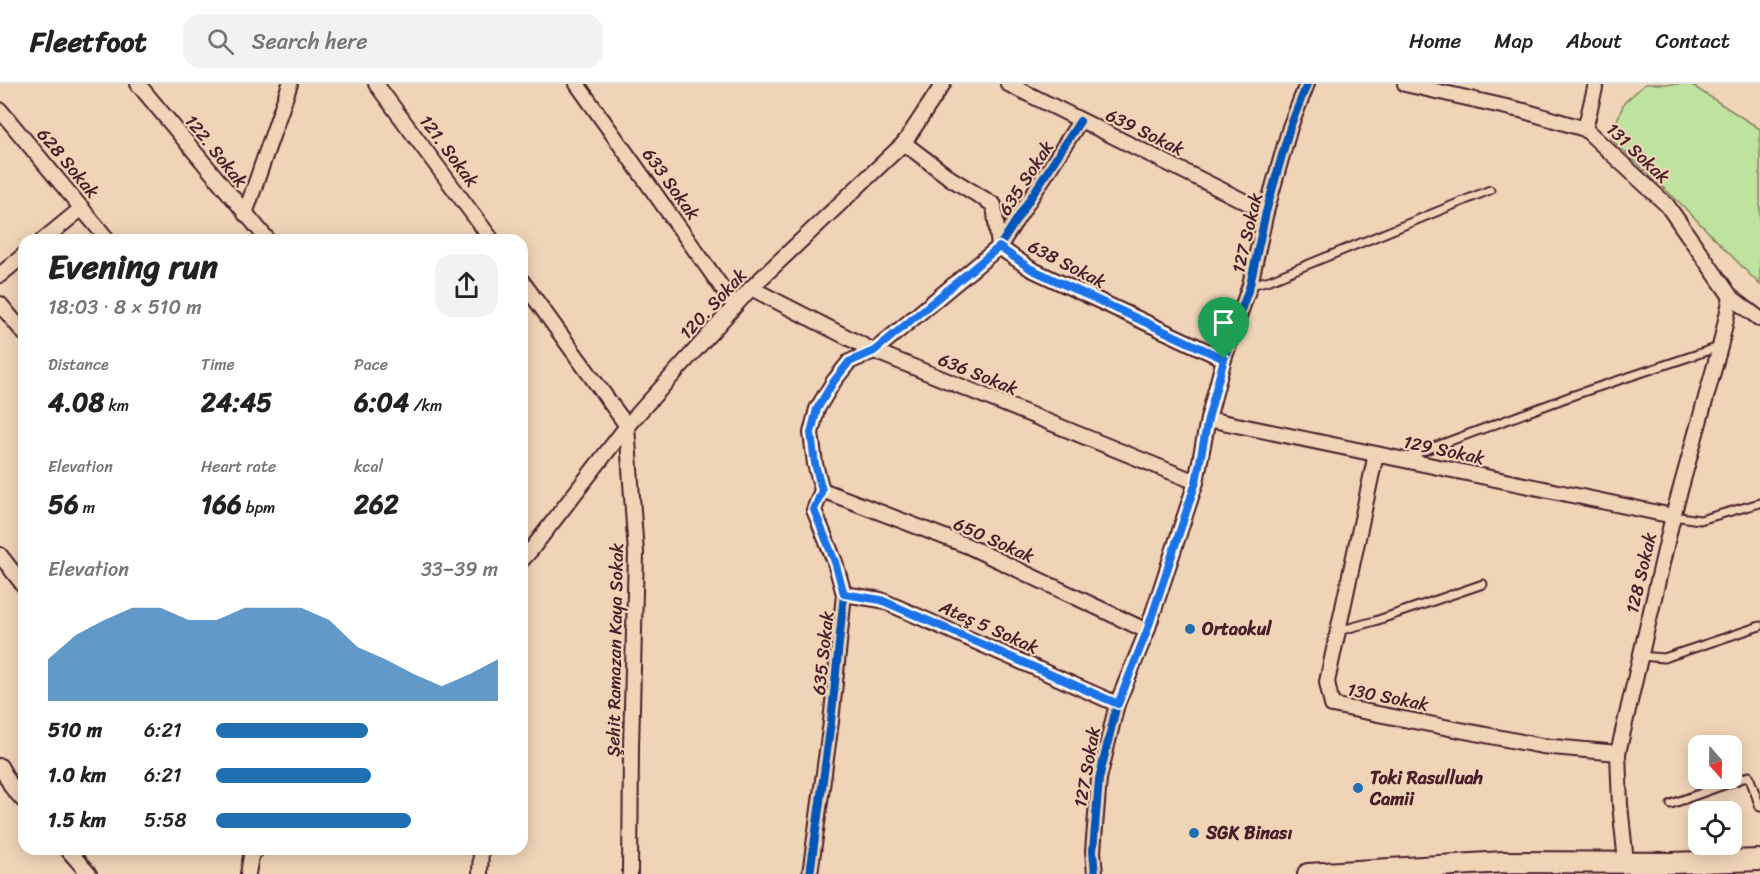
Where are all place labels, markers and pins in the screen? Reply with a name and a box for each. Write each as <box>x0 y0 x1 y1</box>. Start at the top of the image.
pin <box>1198 297 1249 359</box>
place label: Ortaokul <box>1202 613 1272 645</box>
marker: Ortaokul <box>1183 622 1197 636</box>
place label: Toki Rasulluah Camii <box>1369 762 1484 815</box>
marker: Toki Rasulluah Camii <box>1351 781 1365 795</box>
place label: SGK Binası <box>1205 817 1292 849</box>
marker: SGK Binası <box>1187 826 1201 840</box>

